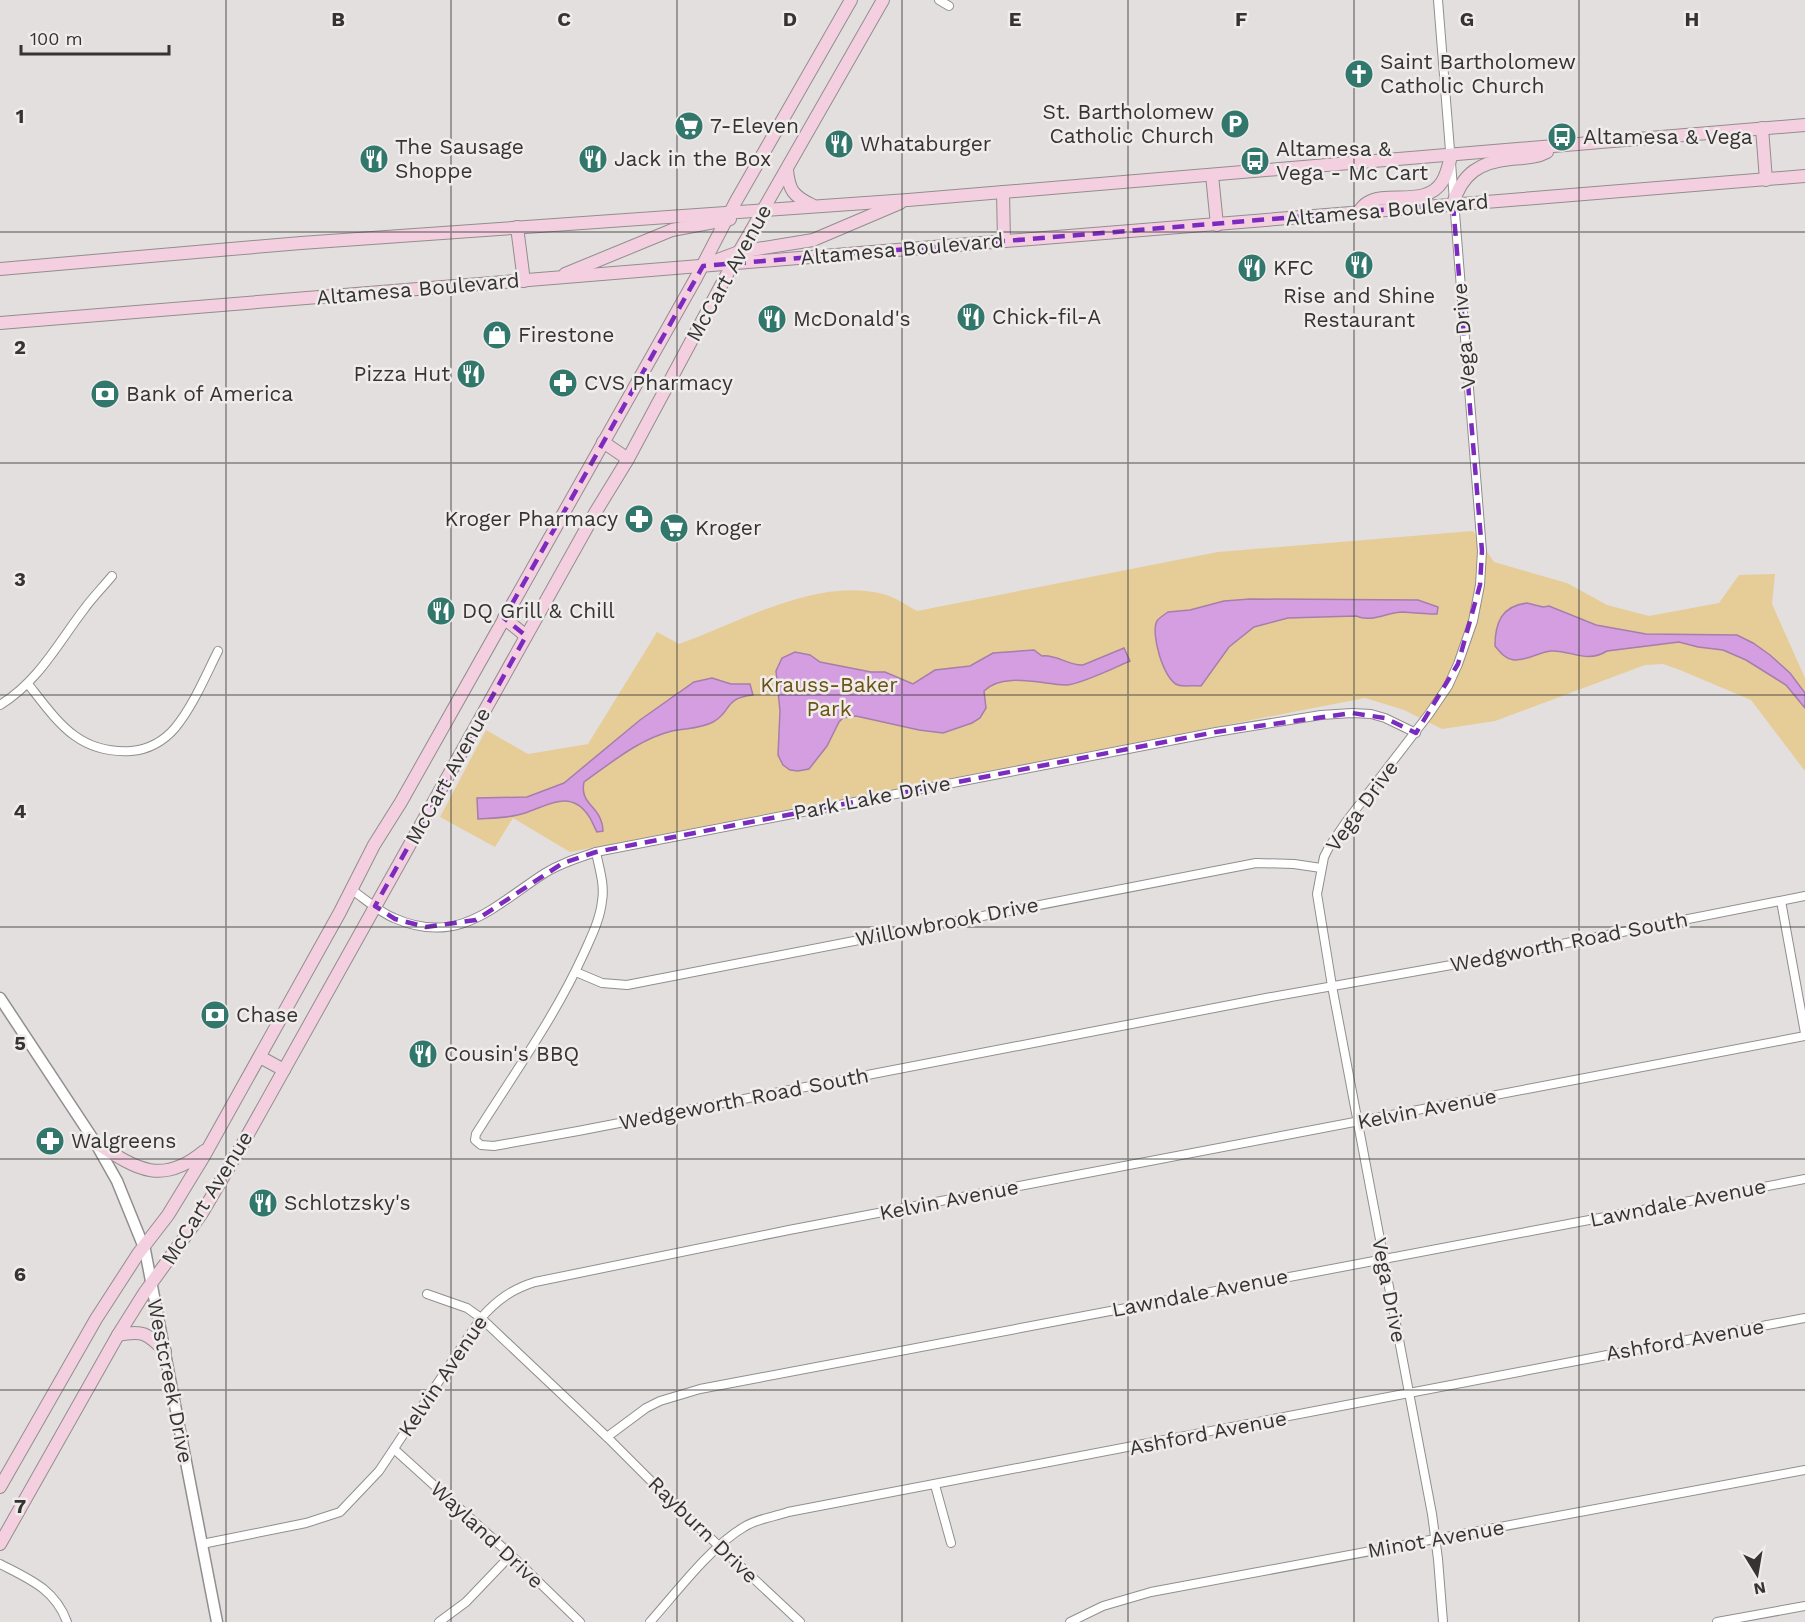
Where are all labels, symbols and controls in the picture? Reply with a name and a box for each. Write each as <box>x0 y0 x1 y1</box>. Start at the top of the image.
text: B <box>331 7 345 31</box>
text: C <box>557 7 571 31</box>
text: D <box>783 7 797 31</box>
text: E <box>1009 7 1021 31</box>
text: F <box>1235 7 1247 31</box>
text: G <box>1460 7 1474 31</box>
text: H <box>1685 7 1699 31</box>
scale bar <box>21 18 170 56</box>
text: 100 m <box>30 28 83 49</box>
place label: Saint Bartholomew Catholic Church <box>1380 49 1576 98</box>
church icon: Saint Bartholomew Catholic Church <box>1343 58 1375 90</box>
place label: St. Bartholomew Catholic Church <box>1043 99 1214 148</box>
text: 1 <box>16 104 24 128</box>
parking icon: St. Bartholomew Catholic Church <box>1219 108 1251 140</box>
supermarket icon: 7-Eleven <box>673 110 705 142</box>
place label: 7-Eleven <box>710 113 799 138</box>
bus stop icon: Altamesa & Vega <box>1546 121 1578 153</box>
place label: Altamesa & Vega <box>1583 124 1753 149</box>
restaurant icon: Whataburger <box>823 128 855 160</box>
place label: Whataburger <box>860 131 992 156</box>
place label: The Sausage Shoppe <box>395 134 524 183</box>
place label: Altamesa & Vega - Mc Cart <box>1276 136 1428 185</box>
restaurant icon: The Sausage Shoppe <box>358 143 390 175</box>
restaurant icon: Jack in the Box <box>577 143 609 175</box>
bus stop icon: Altamesa & Vega - Mc Cart <box>1239 145 1271 177</box>
place label: Jack in the Box <box>614 146 771 171</box>
street label: Altamesa Boulevard <box>1284 188 1490 231</box>
street label: McCart Avenue <box>681 200 777 346</box>
street label: Altamesa Boulevard <box>799 227 1005 270</box>
restaurant icon: Rise and Shine Restaurant <box>1343 249 1375 281</box>
restaurant icon: KFC <box>1236 252 1268 284</box>
place label: KFC <box>1273 255 1314 280</box>
street label: Altamesa Boulevard <box>315 267 521 310</box>
street label: Vega Drive <box>1446 282 1481 390</box>
place label: Rise and Shine Restaurant <box>1283 283 1435 332</box>
restaurant icon: Chick-fil-A <box>955 301 987 333</box>
restaurant icon: McDonald's <box>756 303 788 335</box>
place label: Chick-fil-A <box>992 304 1101 329</box>
place label: McDonald's <box>793 306 910 331</box>
shop icon: Firestone <box>481 319 513 351</box>
place label: Firestone <box>518 322 614 347</box>
text: 2 <box>14 335 26 359</box>
restaurant icon: Pizza Hut <box>455 358 487 390</box>
place label: Pizza Hut <box>354 361 450 386</box>
pharmacy icon: CVS Pharmacy <box>547 367 579 399</box>
place label: CVS Pharmacy <box>584 370 733 395</box>
bank icon: Bank of America <box>89 378 121 410</box>
place label: Bank of America <box>126 381 293 406</box>
pharmacy icon: Kroger Pharmacy <box>623 503 655 535</box>
place label: Kroger Pharmacy <box>444 506 618 531</box>
supermarket icon: Kroger <box>658 512 690 544</box>
place label: Kroger <box>695 515 762 540</box>
text: 3 <box>14 567 26 591</box>
restaurant icon: DQ Grill & Chill <box>425 595 457 627</box>
place label: DQ Grill & Chill <box>462 598 615 623</box>
park label: Krauss-Baker Park <box>760 672 898 721</box>
street label: McCart Avenue <box>400 703 496 849</box>
street label: Vega Drive <box>1320 755 1403 856</box>
street label: Park Lake Drive <box>791 770 953 825</box>
text: 4 <box>14 799 27 823</box>
street label: Willowbrook Drive <box>853 892 1041 952</box>
street label: Wedgworth Road South <box>1448 906 1690 977</box>
bank icon: Chase <box>199 999 231 1031</box>
place label: Chase <box>236 1002 298 1027</box>
text: 5 <box>14 1031 26 1055</box>
restaurant icon: Cousin's BBQ <box>407 1038 439 1070</box>
place label: Cousin's BBQ <box>444 1041 579 1066</box>
street label: Wedgeworth Road South <box>617 1062 871 1135</box>
street label: Kelvin Avenue <box>1355 1083 1499 1134</box>
pharmacy icon: Walgreens <box>34 1125 66 1157</box>
street label: McCart Avenue <box>155 1126 258 1269</box>
place label: Walgreens <box>71 1128 176 1153</box>
street label: Lawndale Avenue <box>1588 1173 1768 1232</box>
street label: Kelvin Avenue <box>877 1174 1021 1225</box>
restaurant icon: Schlotzsky's <box>247 1187 279 1219</box>
place label: Schlotzsky's <box>284 1190 411 1215</box>
street label: Vega Drive <box>1367 1235 1412 1345</box>
text: 6 <box>14 1262 26 1286</box>
street label: Lawndale Avenue <box>1110 1263 1290 1322</box>
street label: Westcreek Drive <box>142 1297 199 1465</box>
street label: Kelvin Avenue <box>393 1310 492 1441</box>
street label: Ashford Avenue <box>1604 1313 1766 1366</box>
street label: Ashford Avenue <box>1127 1405 1289 1460</box>
street label: Rayburn Drive <box>643 1471 764 1588</box>
street label: Wayland Drive <box>426 1476 549 1593</box>
text: 7 <box>14 1494 26 1518</box>
street label: Minot Avenue <box>1366 1514 1506 1563</box>
north arrow <box>1727 1544 1787 1604</box>
text: N <box>1752 1578 1767 1599</box>

